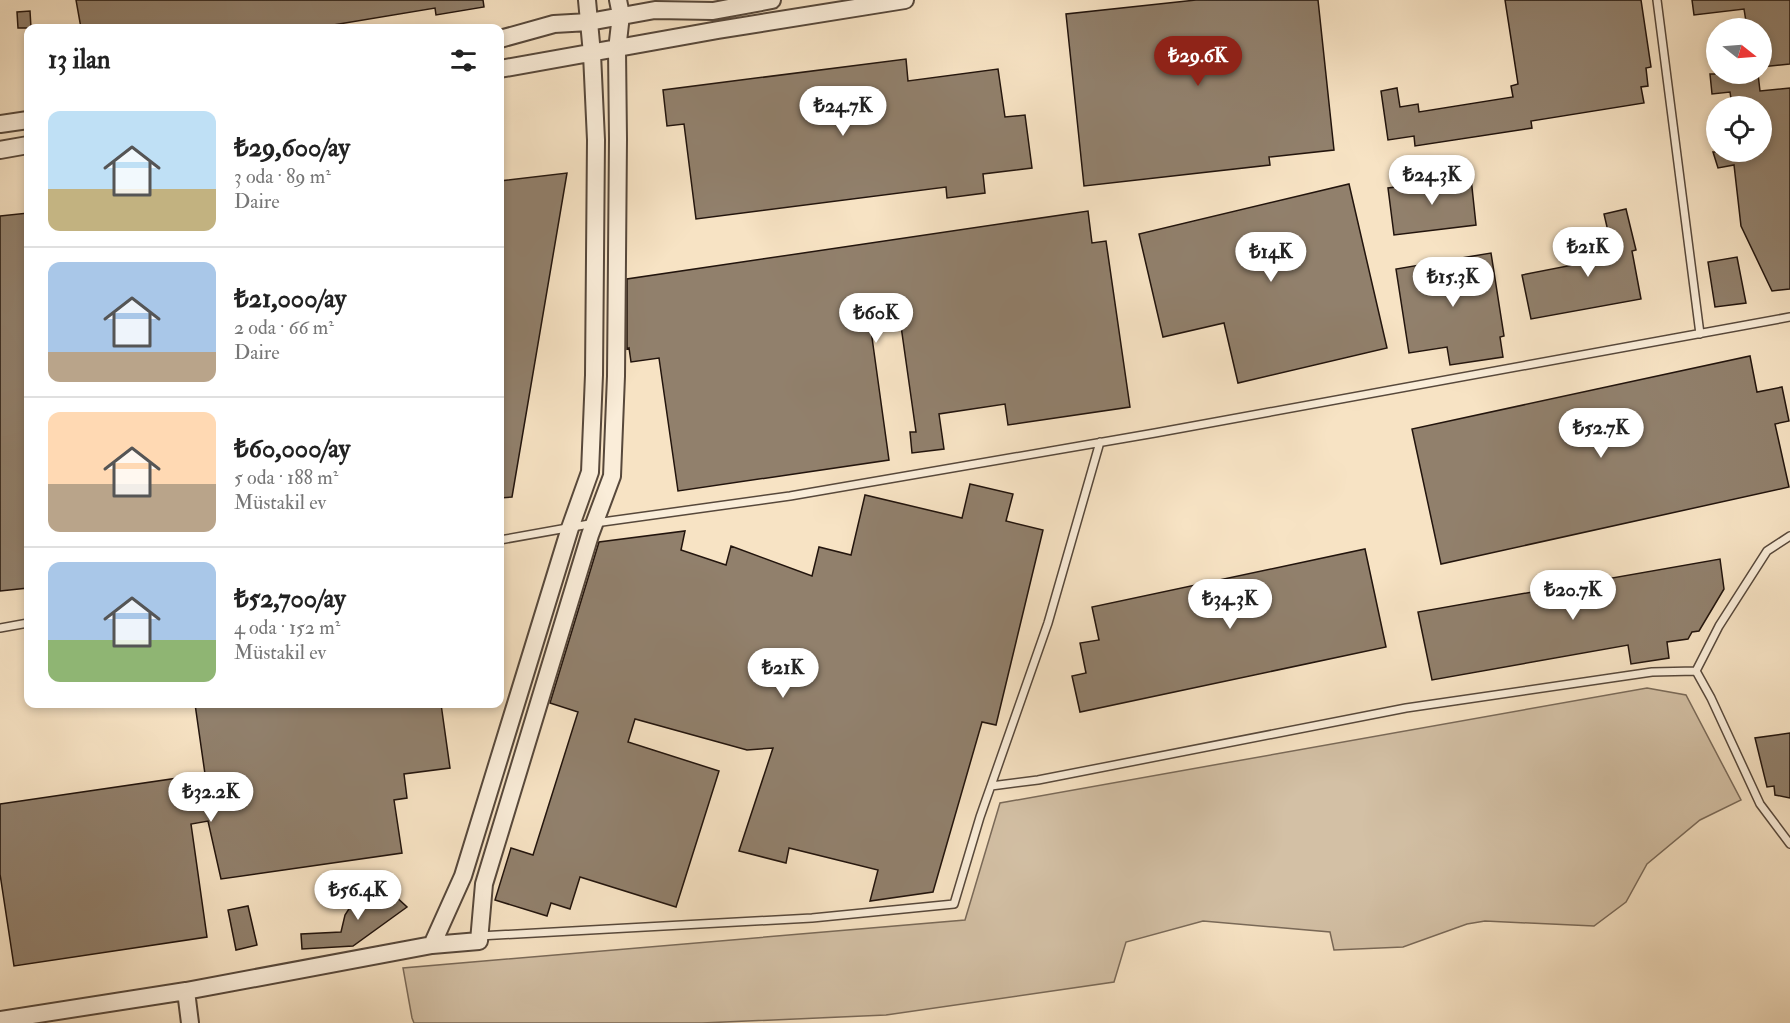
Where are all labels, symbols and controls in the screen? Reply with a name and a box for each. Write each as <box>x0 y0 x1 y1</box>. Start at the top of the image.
north arrow <box>1706 18 1772 84</box>
map controls <box>1706 18 1772 162</box>
pin: ₺29.6K <box>1149 36 1247 87</box>
text: ₺29.6K <box>1168 43 1228 68</box>
text: 13 ilan <box>48 44 110 76</box>
icon: filters <box>447 44 480 77</box>
pin: ₺24.7K <box>794 86 892 137</box>
text: ₺24.7K <box>813 93 873 118</box>
button: locate <box>1706 96 1772 162</box>
text: ₺29,600/ay <box>234 132 350 164</box>
icon: home <box>96 135 168 207</box>
pin: ₺24.3K <box>1383 155 1481 206</box>
text: ₺24.3K <box>1403 162 1461 187</box>
text: 3 oda · 89 m² <box>234 164 331 189</box>
text: Daire <box>234 189 280 214</box>
pin: ₺21K <box>1552 227 1624 278</box>
pin: ₺14K <box>1235 232 1307 283</box>
text: ₺21K <box>1567 234 1609 259</box>
text: ₺14K <box>1249 239 1293 264</box>
pin: ₺15.3K <box>1404 257 1502 308</box>
text: ₺15.3K <box>1427 264 1479 289</box>
text: ₺21,000/ay <box>234 283 346 315</box>
icon: home <box>96 286 168 358</box>
pin: ₺60K <box>840 293 912 344</box>
text: ₺60K <box>853 300 899 325</box>
text: 2 oda · 66 m² <box>234 315 334 340</box>
text: Daire <box>234 340 280 365</box>
pin: ₺52.7K <box>1552 408 1650 459</box>
text: ₺52.7K <box>1573 415 1629 440</box>
text: ₺60,000/ay <box>234 433 350 465</box>
icon: home <box>96 436 168 508</box>
text: 5 oda · 188 m² <box>234 465 338 490</box>
text: Müstakil ev <box>234 490 326 515</box>
pin: ₺20.7K <box>1524 570 1622 621</box>
text: ₺20.7K <box>1544 577 1602 602</box>
pin: ₺34.3K <box>1181 579 1279 630</box>
text: ₺52,700/ay <box>234 583 346 615</box>
icon: home <box>96 586 168 658</box>
text: ₺34.3K <box>1202 586 1258 611</box>
text: 4 oda · 152 m² <box>234 615 340 640</box>
text: Müstakil ev <box>234 640 326 665</box>
pin: ₺21K <box>747 648 819 699</box>
text: ₺21K <box>762 655 804 680</box>
pin: ₺32.2K <box>162 772 260 823</box>
text: ₺32.2K <box>182 779 240 804</box>
pin: ₺56.4K <box>309 870 407 921</box>
text: ₺56.4K <box>328 877 388 902</box>

